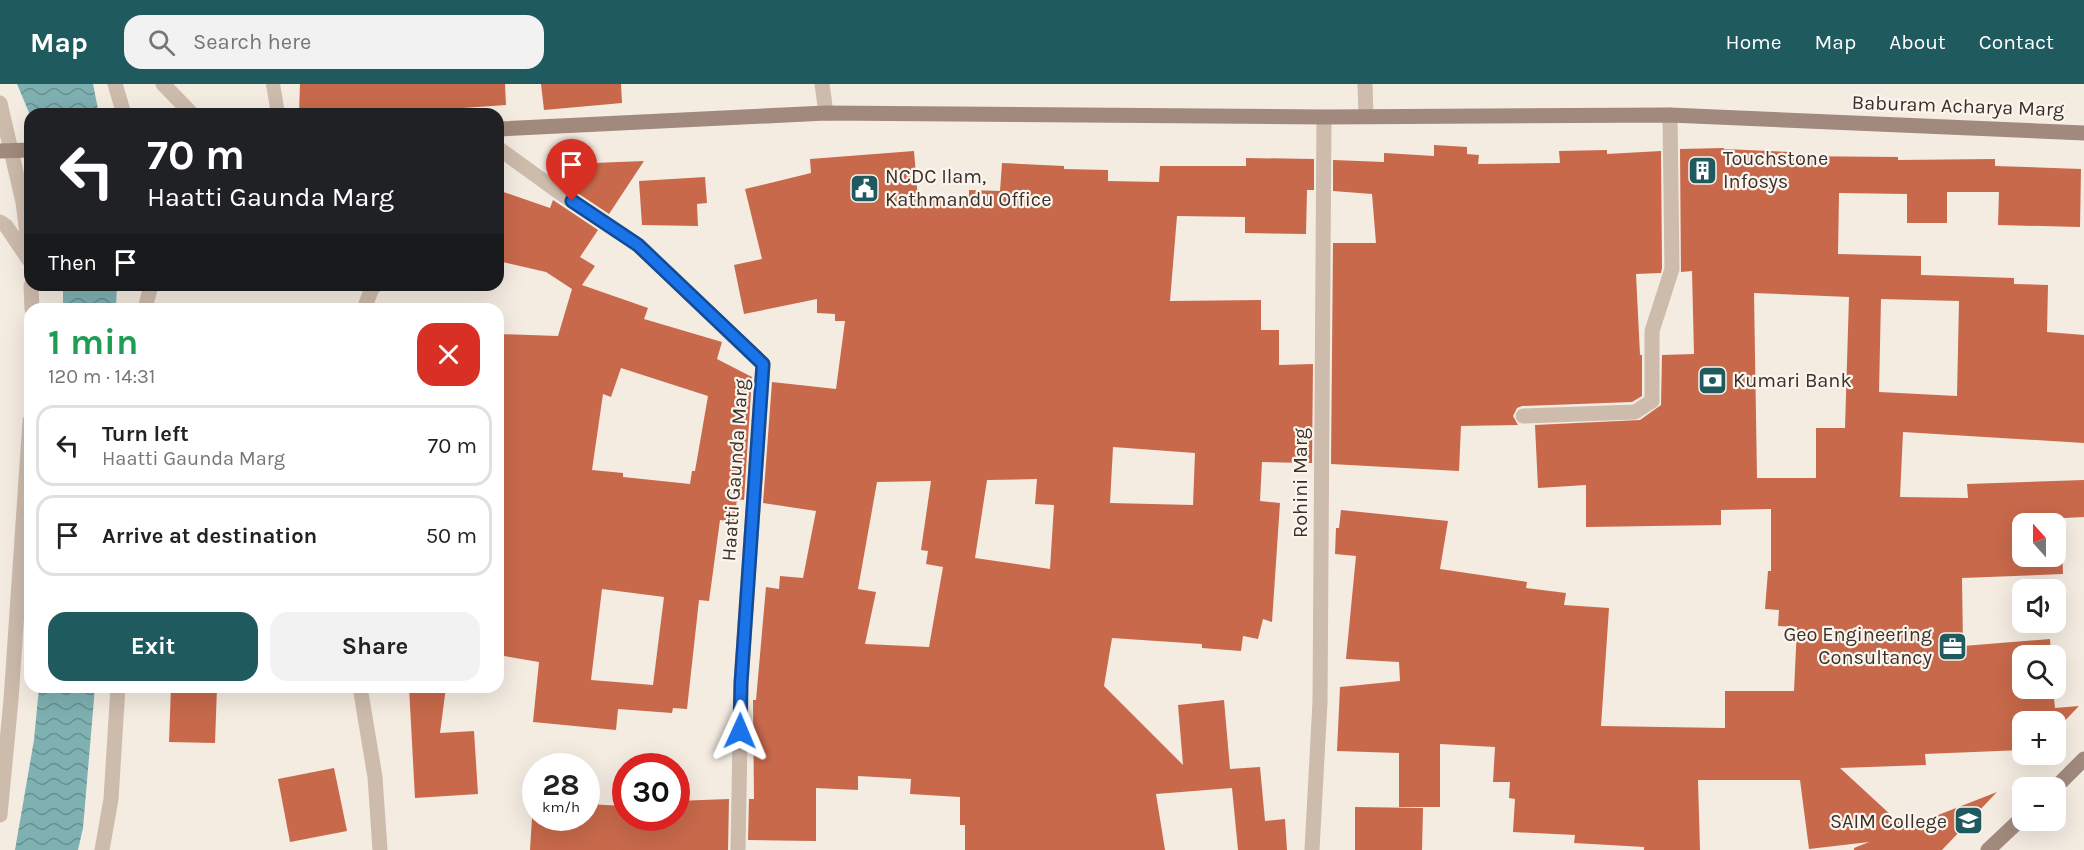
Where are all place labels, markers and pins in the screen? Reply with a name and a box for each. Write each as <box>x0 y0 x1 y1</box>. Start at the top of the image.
pin <box>546 139 597 201</box>
place label: Touchstone Infosys <box>1723 147 1828 193</box>
building icon: Touchstone Infosys <box>1686 154 1718 186</box>
place label: NCDC Ilam, Kathmandu Office <box>885 165 1051 211</box>
public building icon: NCDC Ilam, Kathmandu Office <box>848 172 880 204</box>
bank icon: Kumari Bank <box>1696 364 1728 396</box>
place label: Kumari Bank <box>1733 369 1852 392</box>
place label: Geo Engineering Consultancy <box>1783 623 1932 669</box>
office icon: Geo Engineering Consultancy <box>1937 630 1969 662</box>
school or university icon: SAIM College <box>1952 805 1984 837</box>
place label: SAIM College <box>1830 810 1947 833</box>

